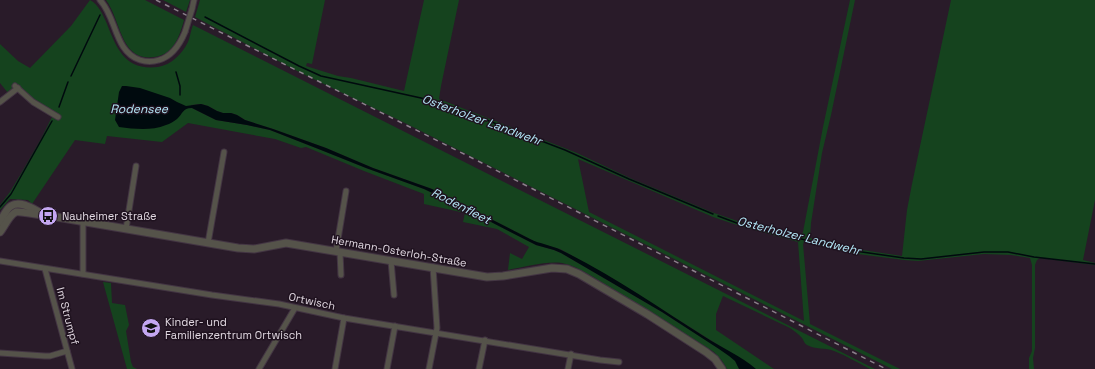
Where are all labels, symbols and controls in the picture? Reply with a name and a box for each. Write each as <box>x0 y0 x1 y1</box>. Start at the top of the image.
water label: Osterholzer Landwehr <box>420 91 546 150</box>
water label: Rodensee <box>110 101 169 117</box>
water label: Rodenfleet <box>429 184 495 228</box>
bus stop icon: Nauheimer Straße <box>37 205 59 227</box>
place label: Nauheimer Straße <box>62 209 157 223</box>
water label: Osterholzer Landwehr <box>736 213 864 259</box>
street label: Hermann-Osterloh-Straße <box>330 232 468 270</box>
street label: Im Strumpf <box>54 286 82 346</box>
street label: Ortwisch <box>287 289 337 313</box>
place label: Kinder- und Familienzentrum Ortwisch <box>165 315 302 342</box>
school or university icon: Kinder- und Familienzentrum Ortwisch <box>140 317 162 339</box>

